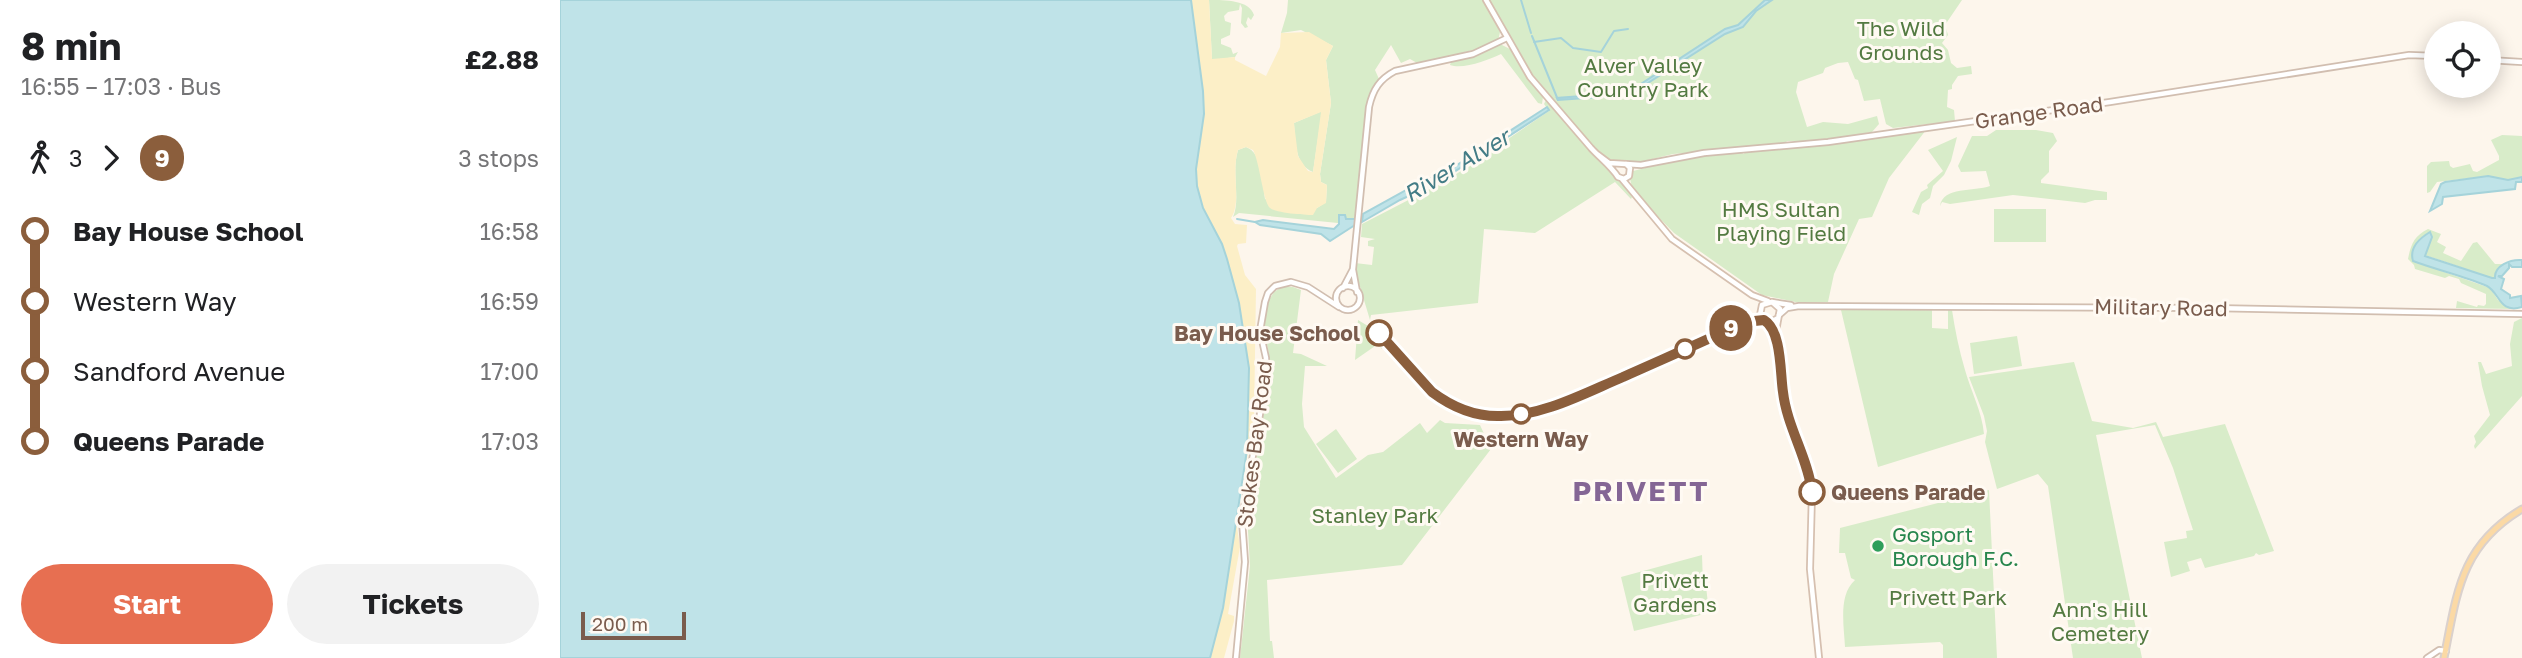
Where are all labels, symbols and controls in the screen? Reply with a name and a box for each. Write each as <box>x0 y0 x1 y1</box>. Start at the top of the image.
park label: The Wild Grounds <box>1857 15 1945 65</box>
map controls <box>2424 21 2501 98</box>
button: locate <box>2424 21 2501 98</box>
text: 8 min <box>21 23 121 68</box>
text: £2.88 <box>464 44 539 75</box>
park label: Alver Valley Country Park <box>1577 52 1709 102</box>
text: 16:55 – 17:03 · Bus <box>21 72 221 100</box>
street label: Grange Road <box>1973 90 2105 134</box>
water label: River Alver <box>1398 121 1517 208</box>
icon: walk <box>21 139 59 177</box>
icon: forward <box>92 139 130 177</box>
text: 9 <box>154 143 170 172</box>
text: 3 <box>69 144 82 172</box>
text: 3 stops <box>458 144 539 172</box>
park label: HMS Sultan Playing Field <box>1716 196 1846 246</box>
text: Bay House School <box>73 216 303 247</box>
text: 16:58 <box>480 217 539 245</box>
text: Western Way <box>73 286 237 317</box>
text: 16:59 <box>480 287 539 315</box>
street label: Military Road <box>2094 293 2228 321</box>
line badge: 9 <box>1708 305 1754 351</box>
text: 9 <box>1723 313 1739 342</box>
place label: Bay House School <box>1174 320 1360 346</box>
marker: Bay House School <box>1366 320 1392 346</box>
unlabelled marker <box>1675 339 1695 359</box>
text: Sandford Avenue <box>73 356 285 387</box>
text: 17:00 <box>480 357 539 385</box>
street label: Stokes Bay Road <box>1231 359 1277 529</box>
marker: Western Way <box>1511 404 1531 424</box>
text: Queens Parade <box>73 426 264 457</box>
place label: Western Way <box>1453 426 1589 452</box>
text: 17:03 <box>481 427 539 455</box>
district label: PRIVETT <box>1573 474 1709 507</box>
marker: Queens Parade <box>1799 479 1825 505</box>
place label: Queens Parade <box>1831 479 1985 505</box>
park label: Stanley Park <box>1312 502 1439 528</box>
place label: Gosport Borough F.C. <box>1892 521 2019 571</box>
marker: Gosport Borough F.C. <box>1870 538 1886 554</box>
button: Start <box>21 564 273 644</box>
button: Tickets <box>287 564 539 644</box>
park label: Privett Gardens <box>1633 567 1717 617</box>
park label: Privett Park <box>1889 584 2007 610</box>
park label: Ann's Hill Cemetery <box>2051 596 2149 646</box>
scale bar <box>581 609 686 641</box>
text: 200 m <box>592 612 648 635</box>

